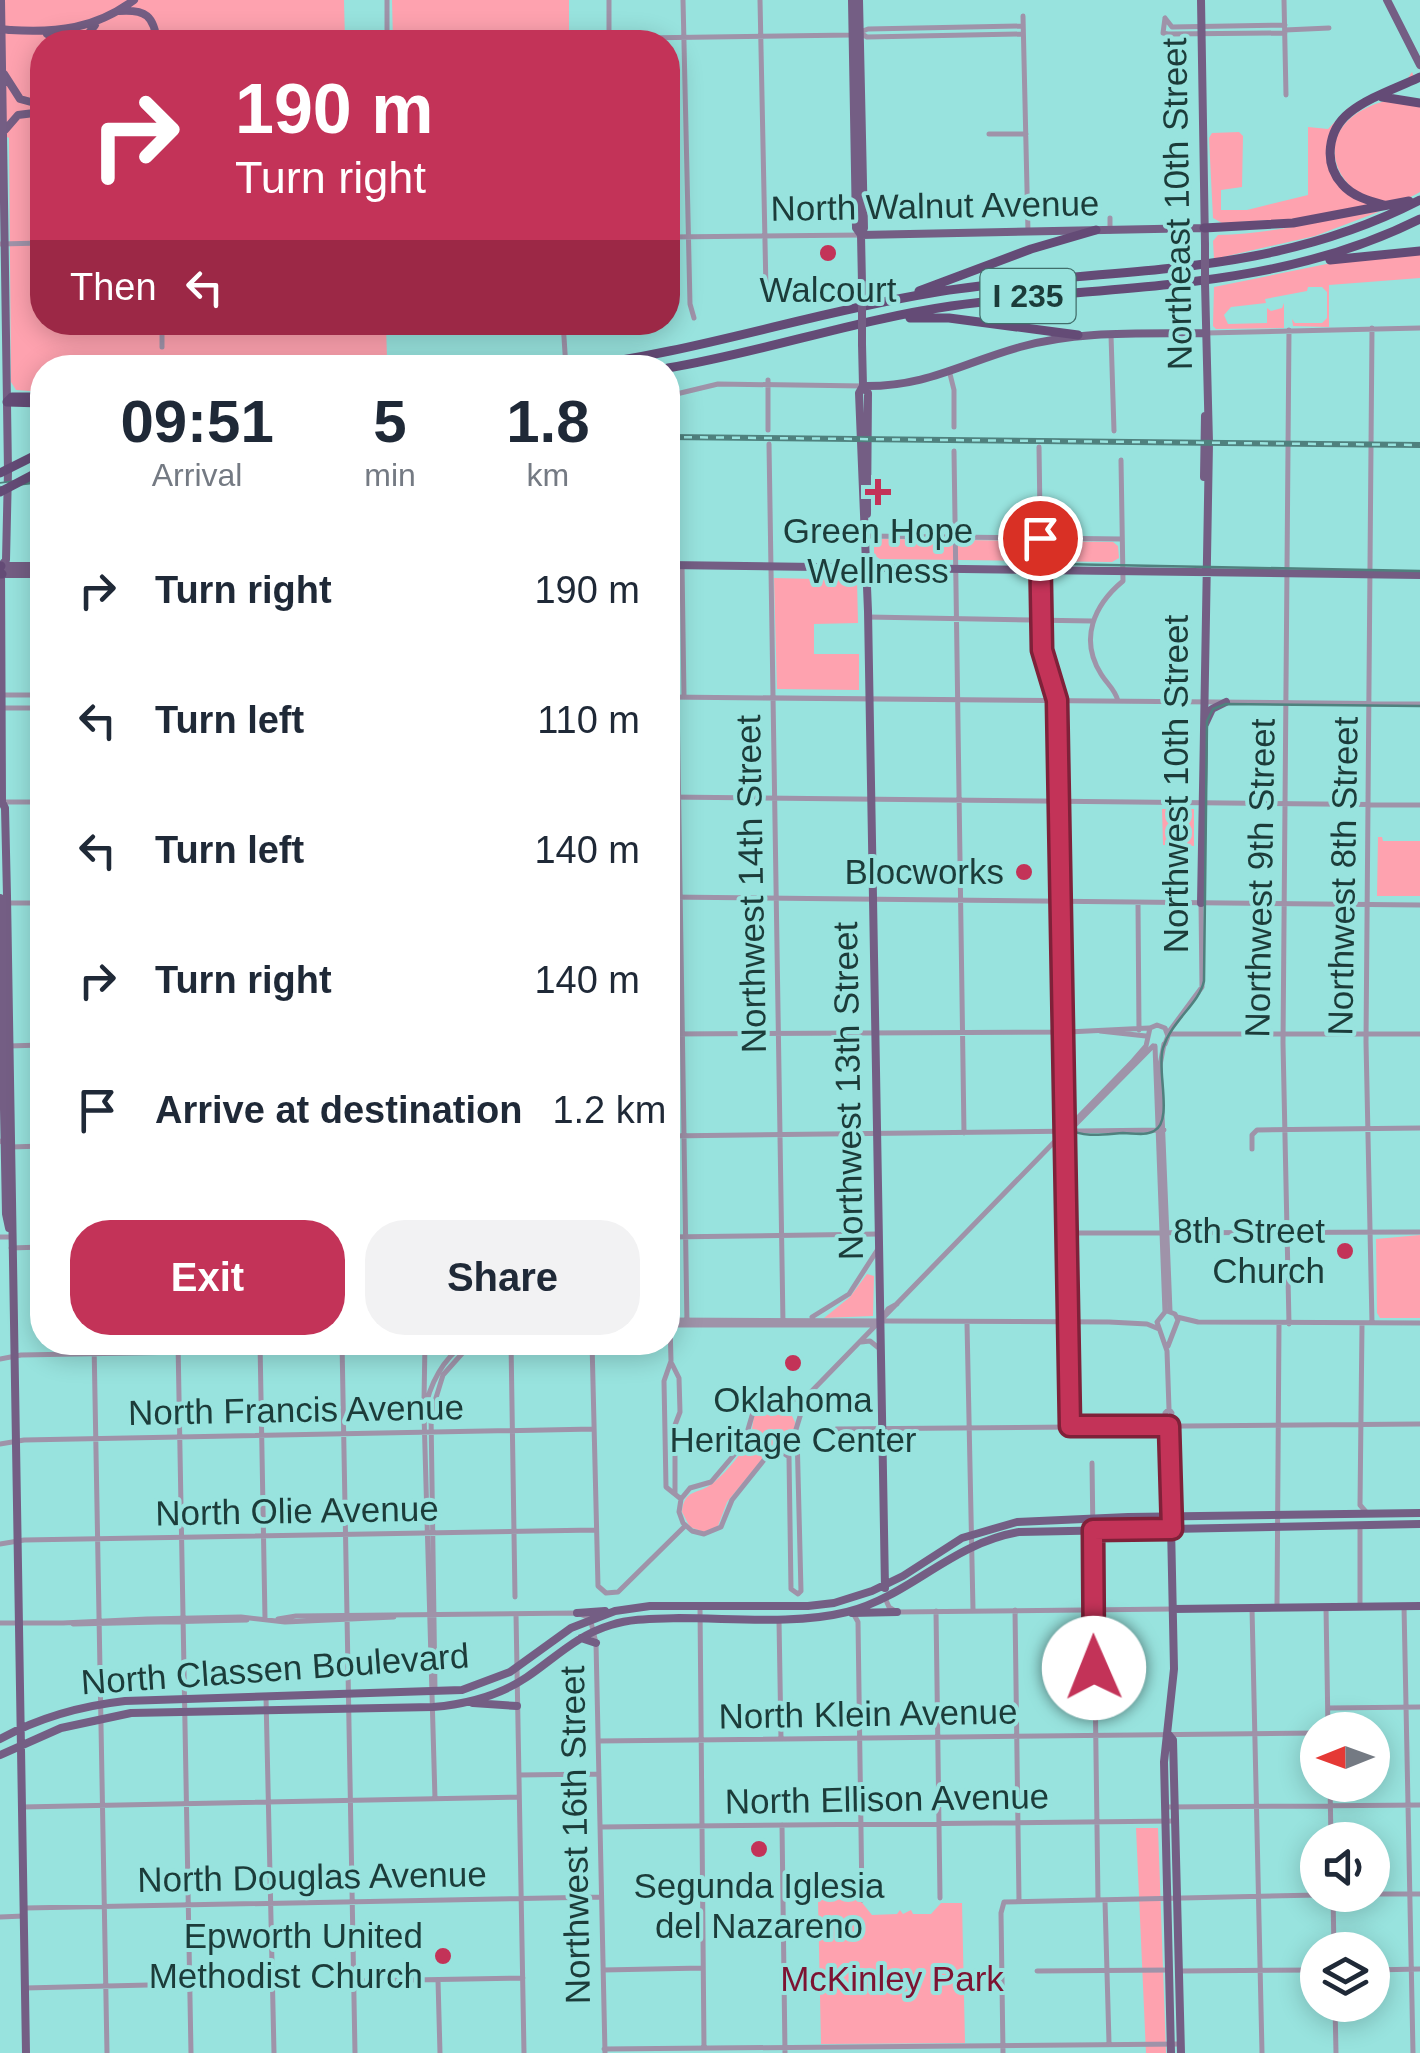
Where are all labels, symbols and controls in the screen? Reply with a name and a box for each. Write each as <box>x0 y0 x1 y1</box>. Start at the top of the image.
street label: Northeast 10th Street <box>1154 37 1199 371</box>
icon: right <box>70 70 200 200</box>
text: 190 m <box>235 70 433 148</box>
text: Turn right <box>235 152 426 203</box>
street label: North Walnut Avenue <box>770 183 1100 228</box>
marker: Walcourt <box>817 242 839 264</box>
icon: left <box>177 260 232 315</box>
text: Then <box>70 266 157 308</box>
road number: I 235 <box>980 269 1076 323</box>
place label: Walcourt <box>760 270 897 309</box>
text: 09:51 <box>120 388 274 455</box>
text: 5 <box>373 388 407 455</box>
text: 1.8 <box>506 388 590 455</box>
text: Arrival <box>152 457 242 493</box>
text: min <box>364 457 416 493</box>
text: km <box>527 457 569 493</box>
marker: Green Hope Wellness <box>865 479 891 505</box>
pin <box>998 496 1083 581</box>
place label: Green Hope Wellness <box>783 511 973 590</box>
icon: arrive <box>1013 511 1068 566</box>
icon: right <box>70 563 125 618</box>
text: Turn right <box>155 569 332 611</box>
text: 190 m <box>534 569 640 611</box>
street label: Northwest 10th Street <box>1156 614 1195 953</box>
icon: left <box>70 693 125 748</box>
text: Turn left <box>155 699 304 741</box>
text: 110 m <box>537 699 640 741</box>
street label: Northwest 14th Street <box>728 714 773 1054</box>
street label: Northwest 8th Street <box>1320 716 1365 1036</box>
street label: Northwest 9th Street <box>1237 718 1282 1038</box>
icon: left <box>70 823 125 878</box>
text: Turn left <box>155 829 304 871</box>
text: 140 m <box>534 829 640 871</box>
place label: Blocworks <box>845 852 1004 891</box>
marker: Blocworks <box>1013 861 1035 883</box>
street label: Northwest 13th Street <box>825 921 870 1261</box>
icon: right <box>70 953 125 1008</box>
text: Turn right <box>155 959 332 1001</box>
text: 140 m <box>534 959 640 1001</box>
icon: arrive <box>70 1083 125 1138</box>
text: Arrive at destination <box>155 1089 522 1131</box>
text: 1.2 km <box>552 1089 666 1131</box>
place label: 8th Street Church <box>1173 1211 1325 1290</box>
button: Exit <box>70 1220 345 1335</box>
button: Share <box>365 1220 640 1335</box>
marker: 8th Street Church <box>1334 1240 1356 1262</box>
marker: Oklahoma Heritage Center <box>782 1352 804 1374</box>
place label: Oklahoma Heritage Center <box>669 1380 917 1459</box>
street label: North Francis Avenue <box>128 1387 464 1432</box>
street label: North Olie Avenue <box>155 1489 439 1532</box>
position arrow <box>1042 1616 1146 1720</box>
street label: North Classen Boulevard <box>80 1635 470 1702</box>
street label: Northwest 16th Street <box>552 1665 597 2005</box>
street label: North Klein Avenue <box>718 1691 1018 1736</box>
north arrow <box>1300 1712 1390 1802</box>
map controls <box>1300 1712 1390 2022</box>
street label: North Ellison Avenue <box>725 1776 1049 1821</box>
button: sound <box>1300 1822 1390 1912</box>
marker: Segunda Iglesia del Nazareno <box>748 1838 770 1860</box>
street label: North Douglas Avenue <box>137 1854 487 1899</box>
place label: Segunda Iglesia del Nazareno <box>633 1866 885 1945</box>
place label: Epworth United Methodist Church <box>149 1916 423 1995</box>
button: layers <box>1300 1932 1390 2022</box>
marker: Epworth United Methodist Church <box>432 1945 454 1967</box>
park label: McKinley Park <box>780 1959 1004 1998</box>

